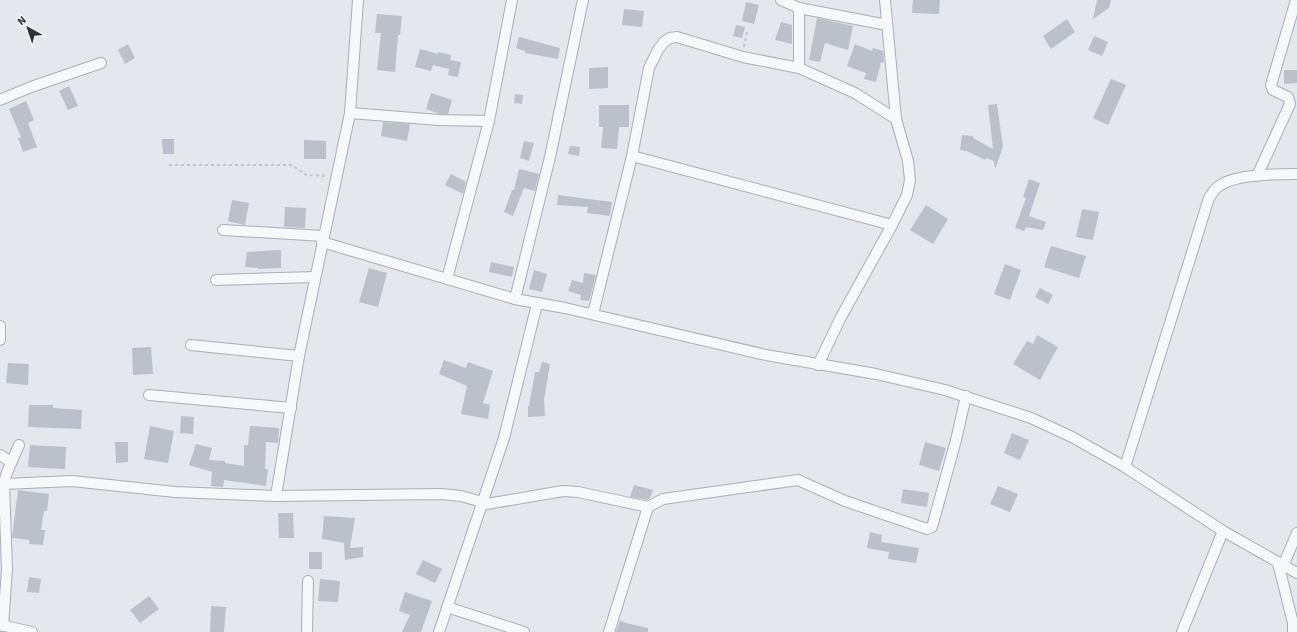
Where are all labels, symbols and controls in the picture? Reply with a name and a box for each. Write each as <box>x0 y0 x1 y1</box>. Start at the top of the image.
north arrow <box>8 8 48 48</box>
text: N <box>14 13 30 29</box>

